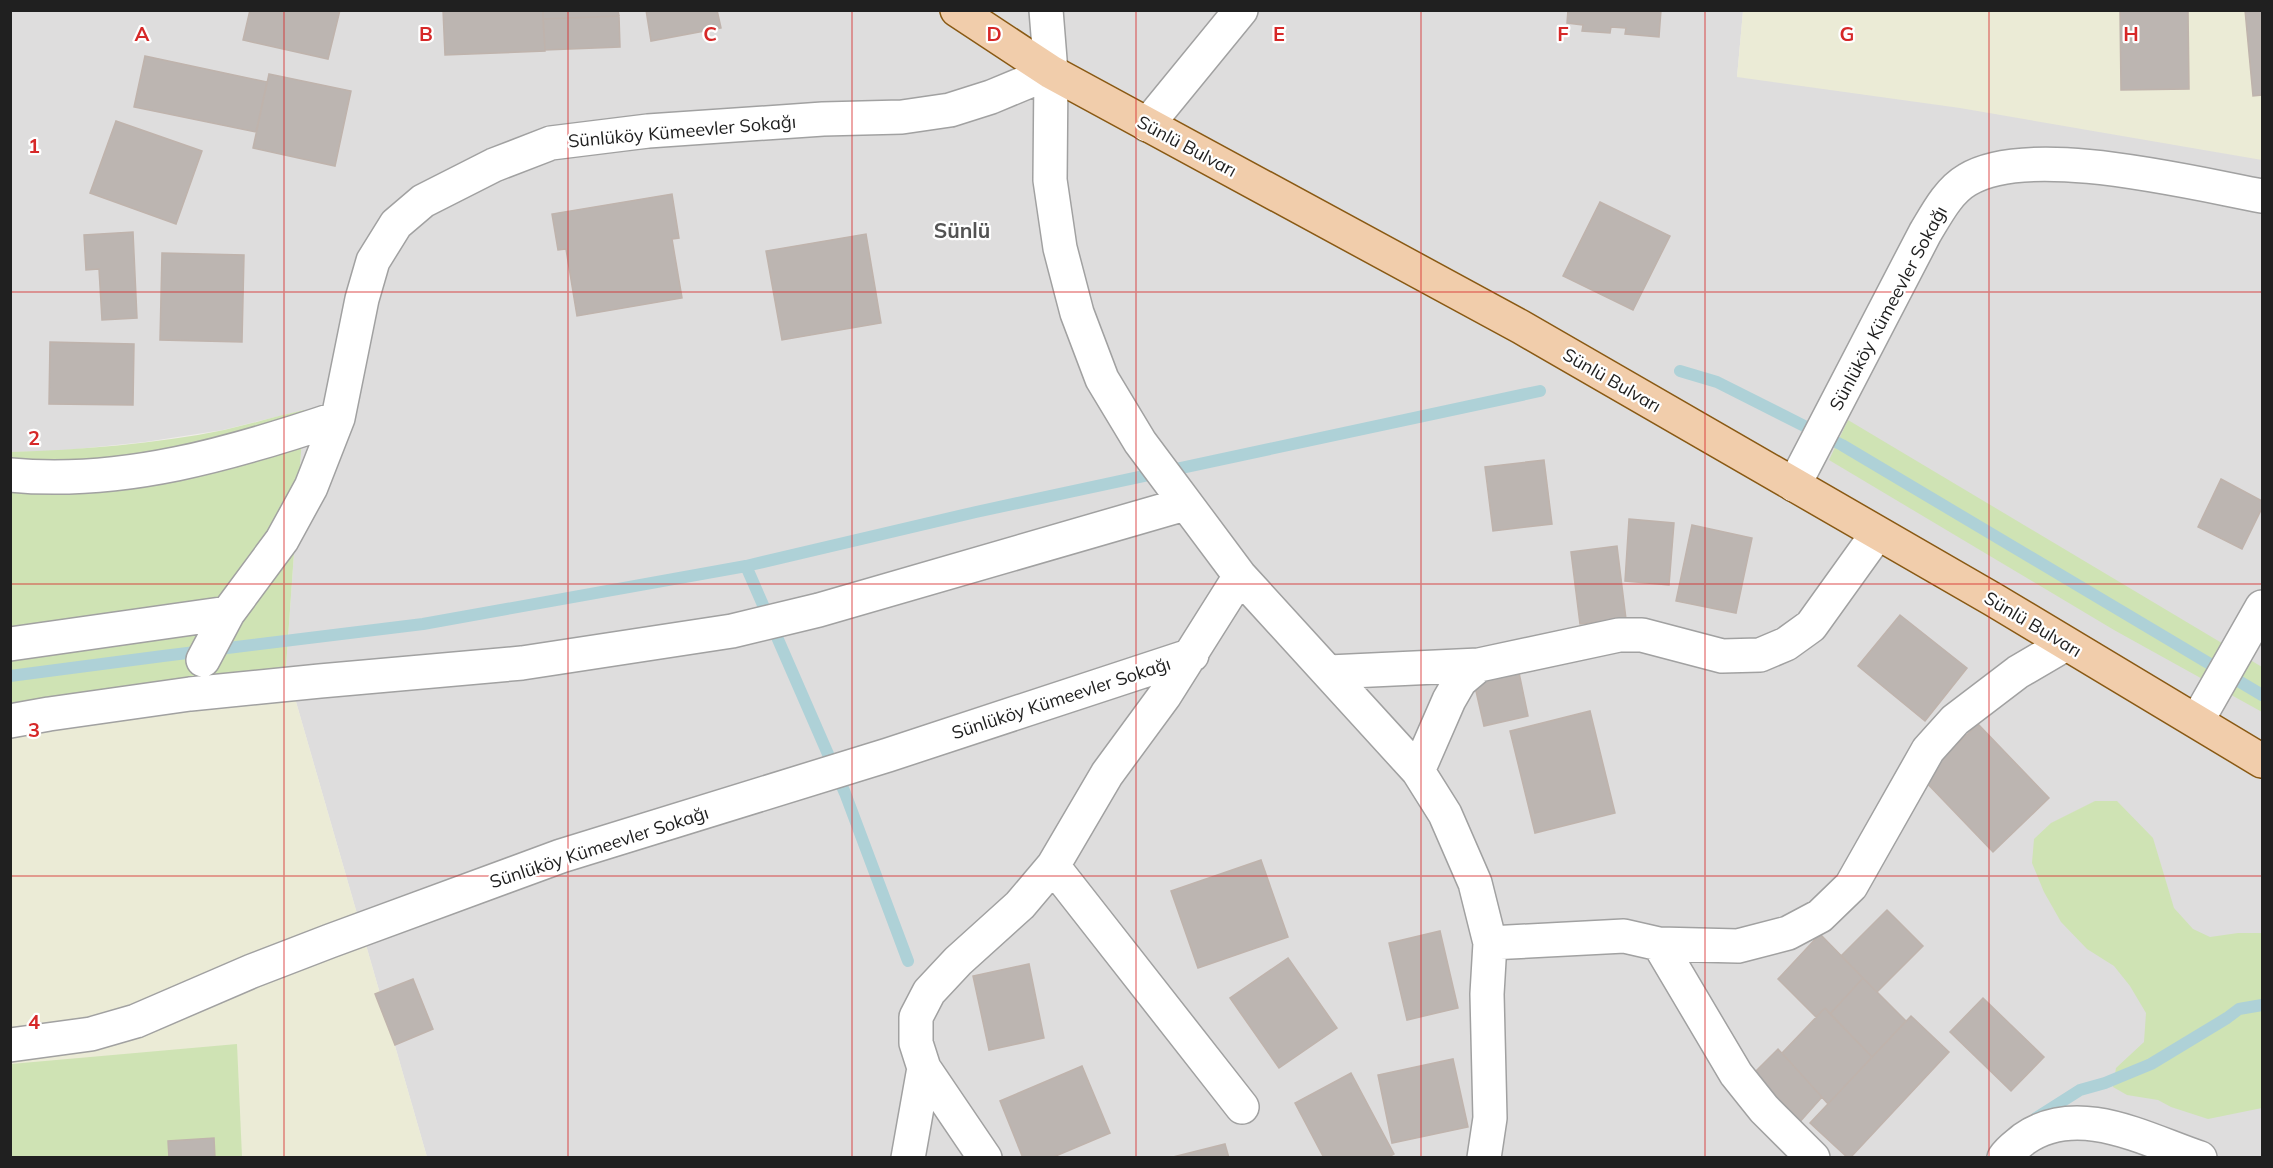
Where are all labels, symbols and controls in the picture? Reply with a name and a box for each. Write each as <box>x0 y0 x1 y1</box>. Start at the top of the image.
text: A <box>135 21 150 46</box>
text: B <box>419 21 433 46</box>
text: C <box>703 21 717 46</box>
text: D <box>986 21 1002 46</box>
text: E <box>1273 21 1285 46</box>
text: F <box>1557 21 1569 46</box>
text: G <box>1840 21 1854 46</box>
text: H <box>2123 21 2139 46</box>
street label: Sünlüköy Kümeevler Sokağı <box>567 110 797 152</box>
street label: Sünlü Bulvarı <box>1133 110 1241 182</box>
text: 1 <box>28 133 40 158</box>
street label: Sünlüköy Kümeevler Sokağı <box>1824 202 1952 414</box>
district label: Sünlü <box>934 217 990 243</box>
street label: Sünlü Bulvarı <box>1559 343 1665 417</box>
text: 2 <box>28 425 40 450</box>
street label: Sünlü Bulvarı <box>1980 586 2086 662</box>
street label: Sünlüköy Kümeevler Sokağı <box>949 652 1173 744</box>
text: 3 <box>28 717 40 742</box>
street label: Sünlüköy Kümeevler Sokağı <box>487 801 711 893</box>
text: 4 <box>28 1009 40 1034</box>

